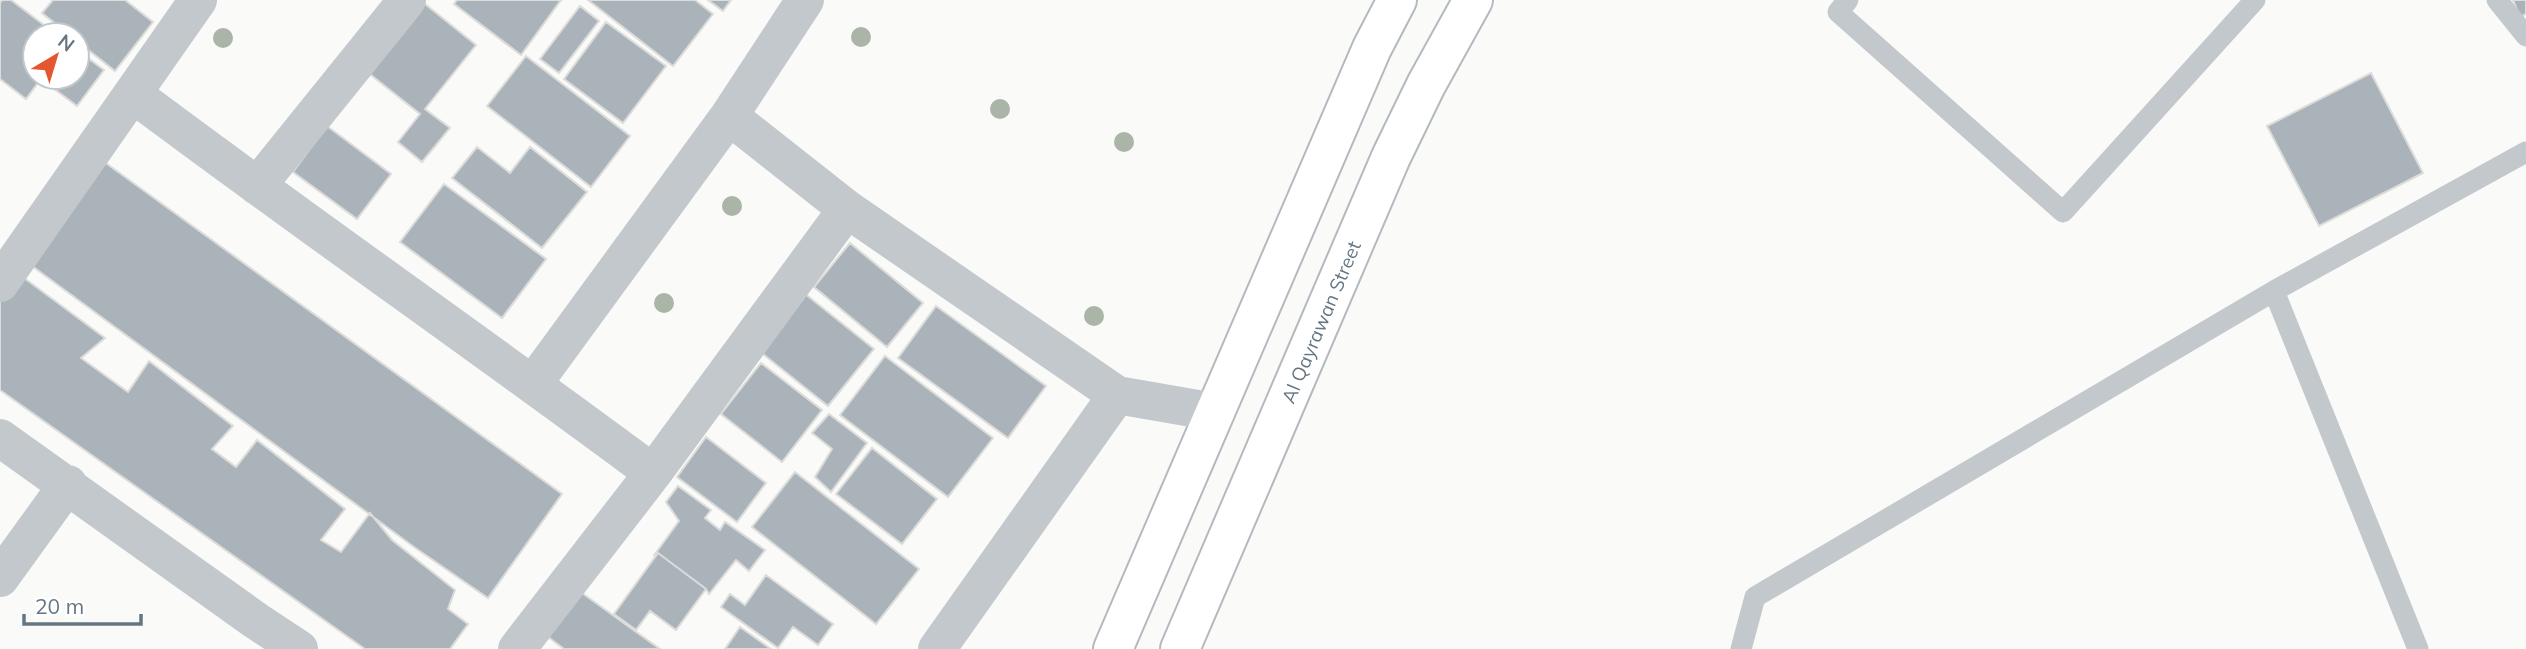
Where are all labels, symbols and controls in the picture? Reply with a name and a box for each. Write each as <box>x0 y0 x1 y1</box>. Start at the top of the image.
north arrow <box>21 21 91 91</box>
text: N <box>53 29 80 56</box>
street label: Al Qayrawan Street <box>1276 237 1366 407</box>
scale bar <box>24 582 142 626</box>
text: 20 m <box>35 593 84 619</box>

